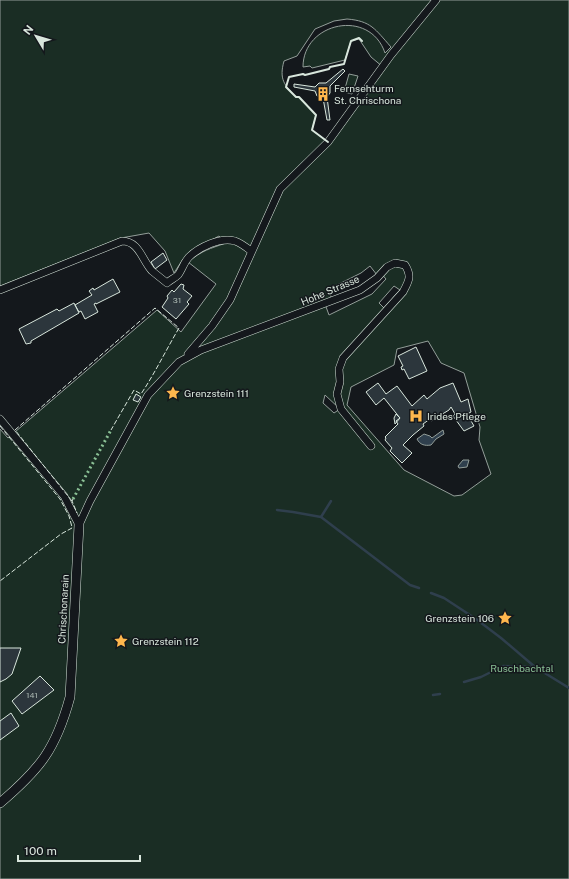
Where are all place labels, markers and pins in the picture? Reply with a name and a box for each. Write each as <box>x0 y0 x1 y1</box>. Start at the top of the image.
place label: Fernsehturm St. Chrischona <box>334 82 401 106</box>
building icon: Fernsehturm St. Chrischona <box>315 86 331 102</box>
place icon: Grenzstein 111 <box>165 385 181 401</box>
place label: Grenzstein 111 <box>184 387 249 399</box>
hospital icon: Irides Pflege <box>408 408 424 424</box>
place label: Irides Pflege <box>427 410 486 422</box>
place icon: Grenzstein 106 <box>497 610 513 626</box>
place label: Grenzstein 106 <box>425 612 494 624</box>
place icon: Grenzstein 112 <box>113 633 129 649</box>
place label: Grenzstein 112 <box>132 635 199 647</box>

